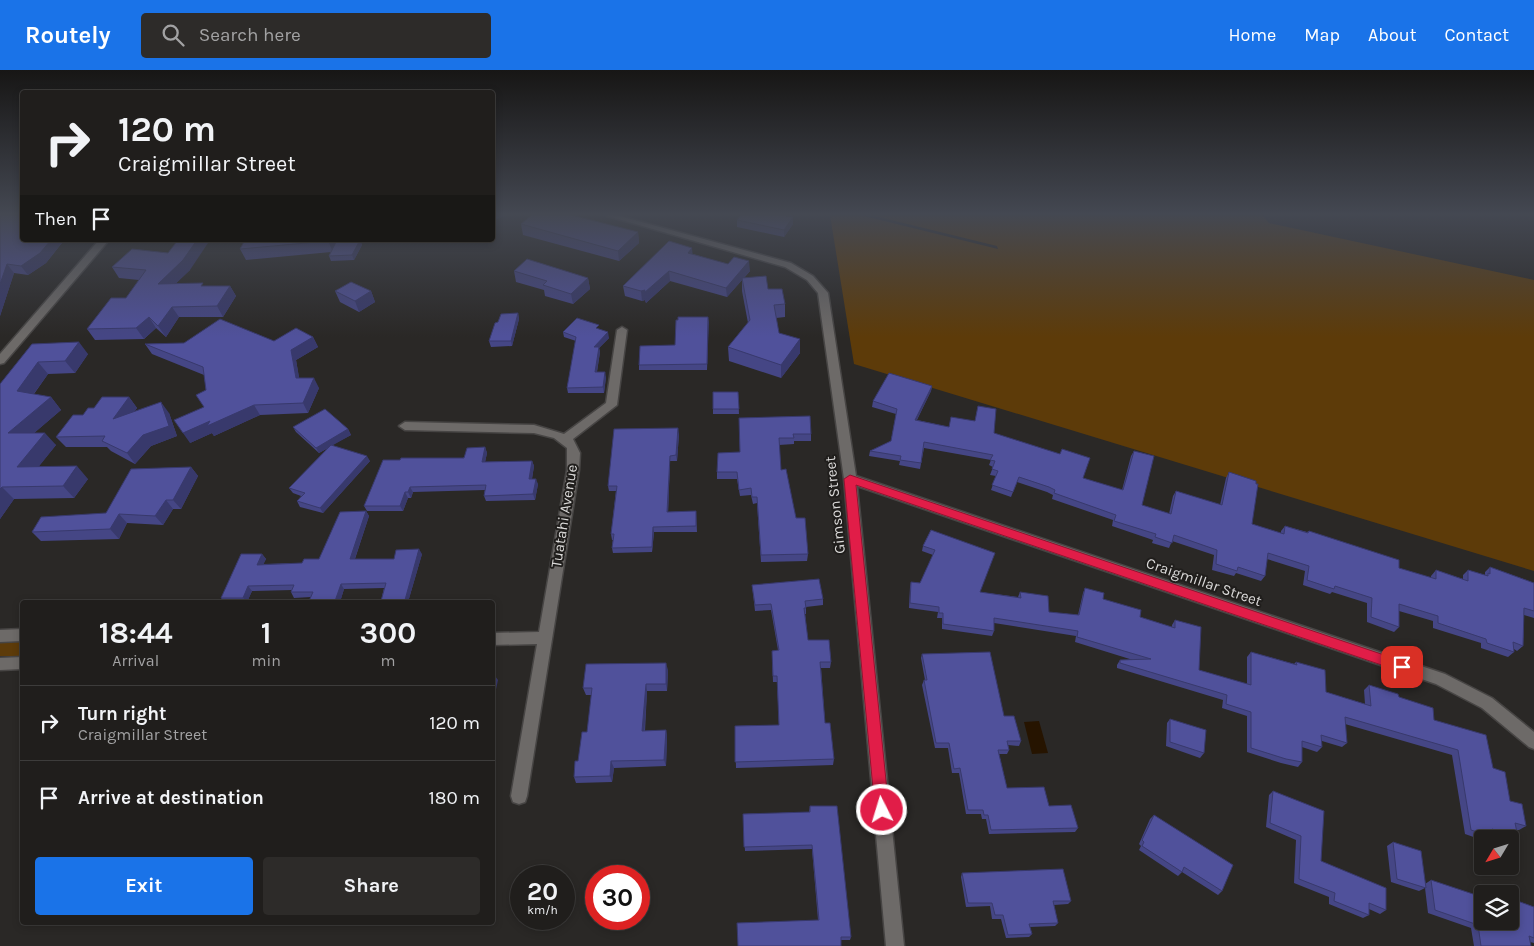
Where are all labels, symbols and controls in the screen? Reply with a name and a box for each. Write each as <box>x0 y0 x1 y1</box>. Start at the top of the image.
search box <box>141 13 491 58</box>
text: Routely <box>25 21 111 49</box>
icon: search <box>159 21 187 49</box>
text: Search here <box>199 24 301 46</box>
text: Home <box>1228 24 1276 46</box>
text: Map <box>1304 24 1340 46</box>
text: About <box>1368 24 1417 46</box>
text: Contact <box>1445 24 1509 46</box>
text: 120 m <box>118 109 216 150</box>
icon: right <box>35 110 100 175</box>
text: Craigmillar Street <box>118 151 296 177</box>
icon: arrive <box>87 205 115 233</box>
text: Then <box>35 208 77 230</box>
street label: Gimson Street <box>821 455 849 555</box>
street label: Tuatahi Avenue <box>547 463 581 569</box>
street label: Craigmillar Street <box>1144 554 1265 610</box>
text: 18:44 <box>99 615 173 651</box>
text: 1 <box>261 615 271 651</box>
text: 300 <box>360 615 416 651</box>
pin <box>1381 646 1423 688</box>
text: Arrival <box>112 651 159 670</box>
text: min <box>251 651 281 670</box>
text: m <box>380 651 395 670</box>
icon: arrive <box>1388 653 1416 681</box>
text: Turn right <box>78 703 167 725</box>
icon: right <box>35 709 63 737</box>
text: 120 m <box>429 712 480 734</box>
text: Craigmillar Street <box>78 725 207 744</box>
position arrow <box>855 783 907 835</box>
icon: arrive <box>35 784 63 812</box>
text: Arrive at destination <box>78 787 264 809</box>
text: 180 m <box>428 787 480 809</box>
north arrow <box>1474 830 1519 875</box>
map controls <box>1474 830 1519 930</box>
button: Exit <box>35 857 253 915</box>
button: Share <box>263 857 480 915</box>
speed limit sign: 30 <box>585 865 650 930</box>
text: 20 <box>527 877 558 906</box>
button: layers <box>1474 885 1519 930</box>
text: km/h <box>527 903 558 917</box>

